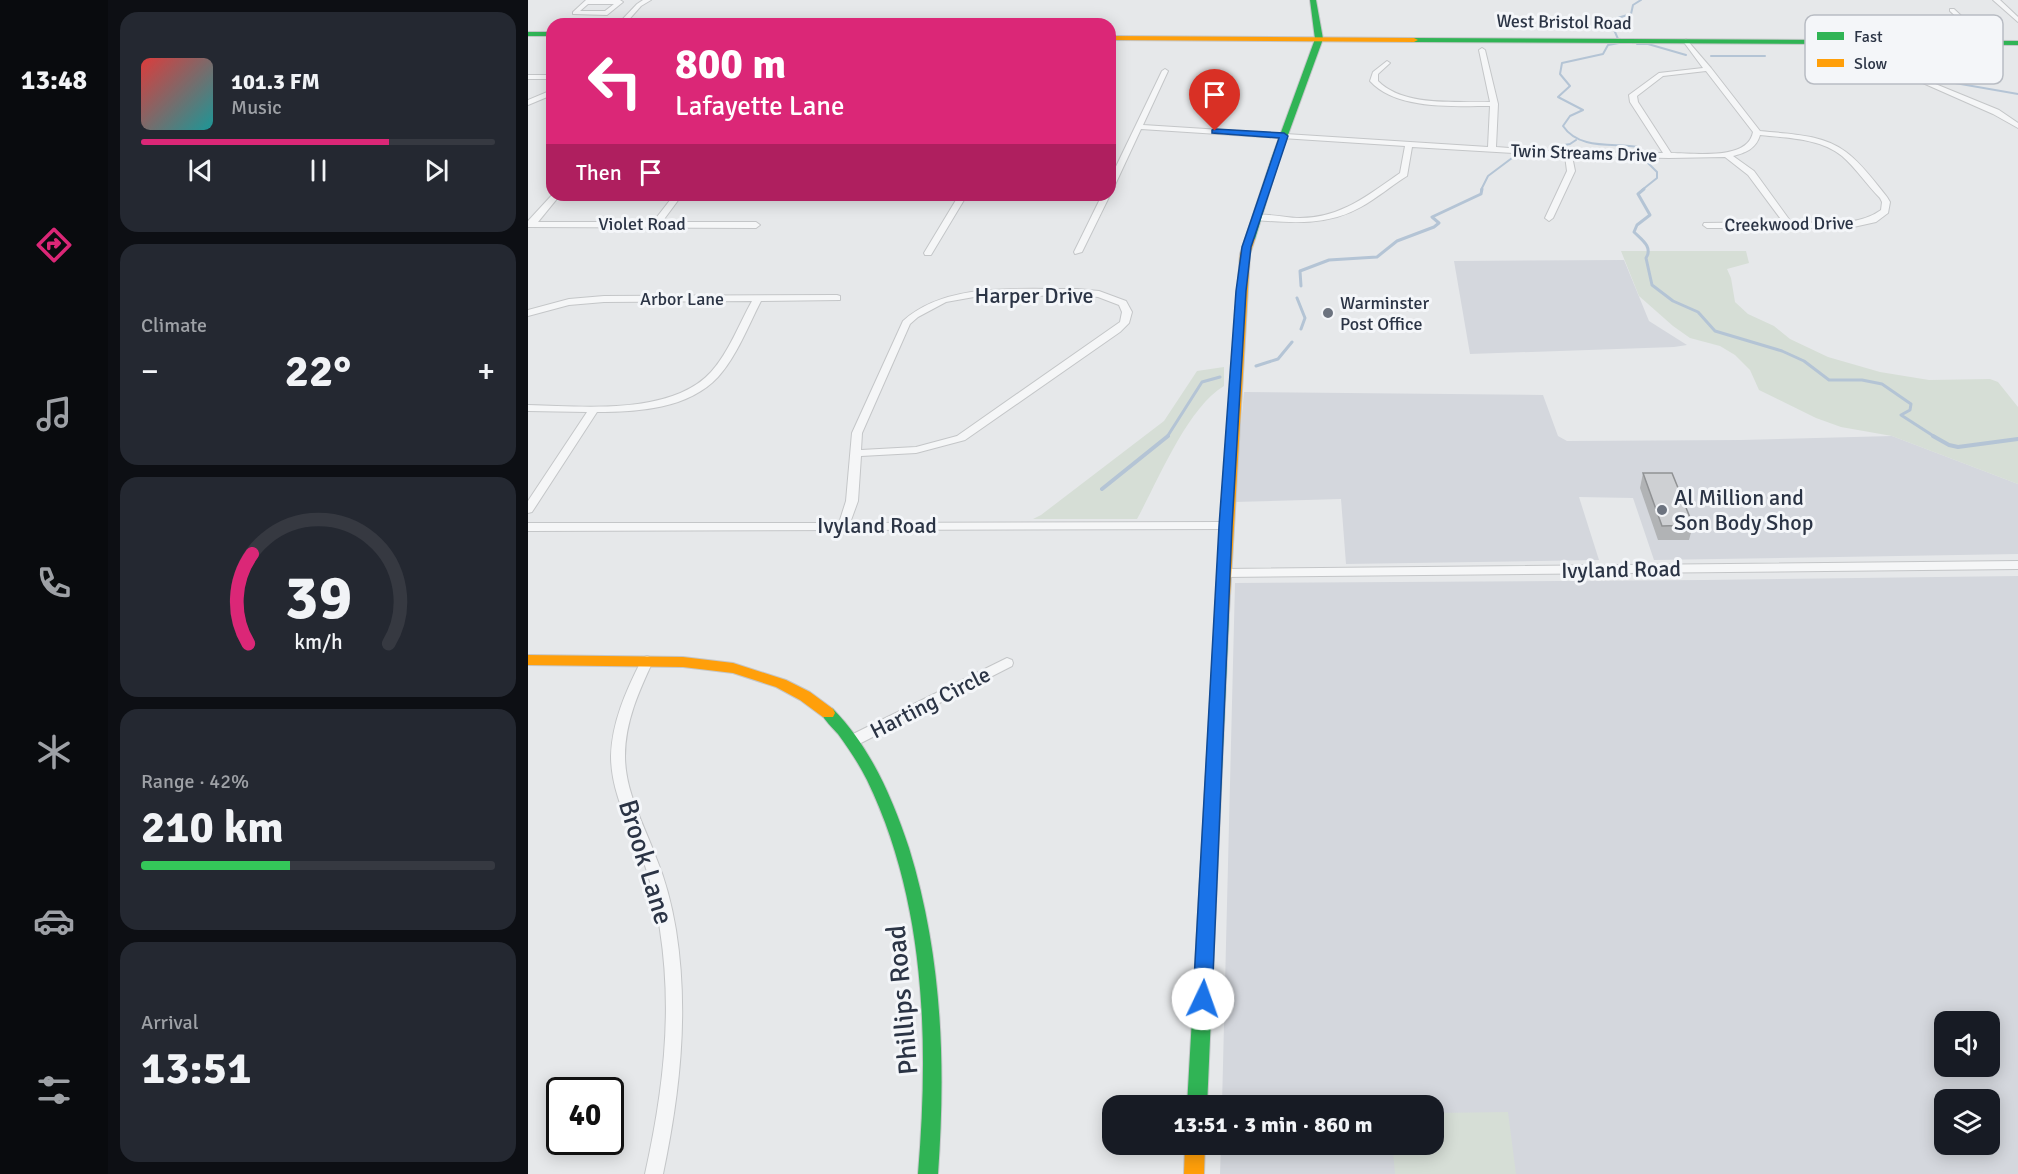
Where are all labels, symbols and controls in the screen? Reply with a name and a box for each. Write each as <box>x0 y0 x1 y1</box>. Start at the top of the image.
street label: West Bristol Road <box>1496 10 1632 34</box>
legend <box>1805 15 2003 84</box>
text: Fast <box>1854 27 1883 47</box>
text: 800 m <box>675 39 786 90</box>
icon: left <box>576 42 654 120</box>
text: Slow <box>1854 54 1888 74</box>
text: 13:48 <box>21 64 87 97</box>
text: 101.3 FM <box>231 68 320 95</box>
pin <box>1189 69 1240 131</box>
icon: arrive <box>1198 78 1231 111</box>
text: Lafayette Lane <box>675 90 845 123</box>
text: Music <box>231 95 282 120</box>
street label: Twin Streams Drive <box>1510 139 1658 167</box>
icon: previous <box>184 154 217 187</box>
icon: pause <box>302 154 335 187</box>
icon: next <box>420 154 453 187</box>
icon: arrive <box>634 156 667 189</box>
text: Then <box>576 159 622 186</box>
street label: Creekwood Drive <box>1724 212 1854 236</box>
street label: Violet Road <box>598 213 686 235</box>
icon: directions <box>33 224 75 266</box>
street label: Harper Drive <box>975 282 1093 309</box>
street label: Arbor Lane <box>640 288 724 310</box>
place label: Warminster Post Office <box>1340 292 1429 335</box>
marker: Warminster Post Office <box>1321 306 1335 320</box>
text: Climate <box>141 313 207 338</box>
text: 22° <box>285 344 351 399</box>
text: − <box>141 351 159 392</box>
text: + <box>477 351 495 392</box>
icon: music <box>33 393 75 435</box>
place label: Al Million and Son Body Shop <box>1674 484 1813 536</box>
marker: Al Million and Son Body Shop <box>1655 503 1669 517</box>
street label: Ivyland Road <box>817 512 937 539</box>
street label: Ivyland Road <box>1561 555 1681 584</box>
text: 39 <box>284 559 352 636</box>
icon: phone <box>33 562 75 604</box>
text: km/h <box>294 629 342 655</box>
street label: Harting Circle <box>866 661 995 744</box>
icon: climate <box>33 731 75 773</box>
text: Range · 42% <box>141 769 249 794</box>
street label: Brook Lane <box>611 796 680 929</box>
text: 210 km <box>141 800 284 855</box>
icon: car <box>33 900 75 942</box>
street label: Phillips Road <box>880 924 925 1076</box>
position arrow <box>1171 967 1235 1031</box>
text: Arrival <box>141 1010 199 1035</box>
map controls <box>1934 1011 2000 1155</box>
button: sound <box>1934 1011 2000 1077</box>
text: 13:51 <box>141 1041 251 1096</box>
icon: filters <box>33 1069 75 1111</box>
speed limit sign: 40 <box>546 1077 624 1155</box>
button: layers <box>1934 1089 2000 1155</box>
text: 13:51 · 3 min · 860 m <box>1173 1111 1373 1138</box>

